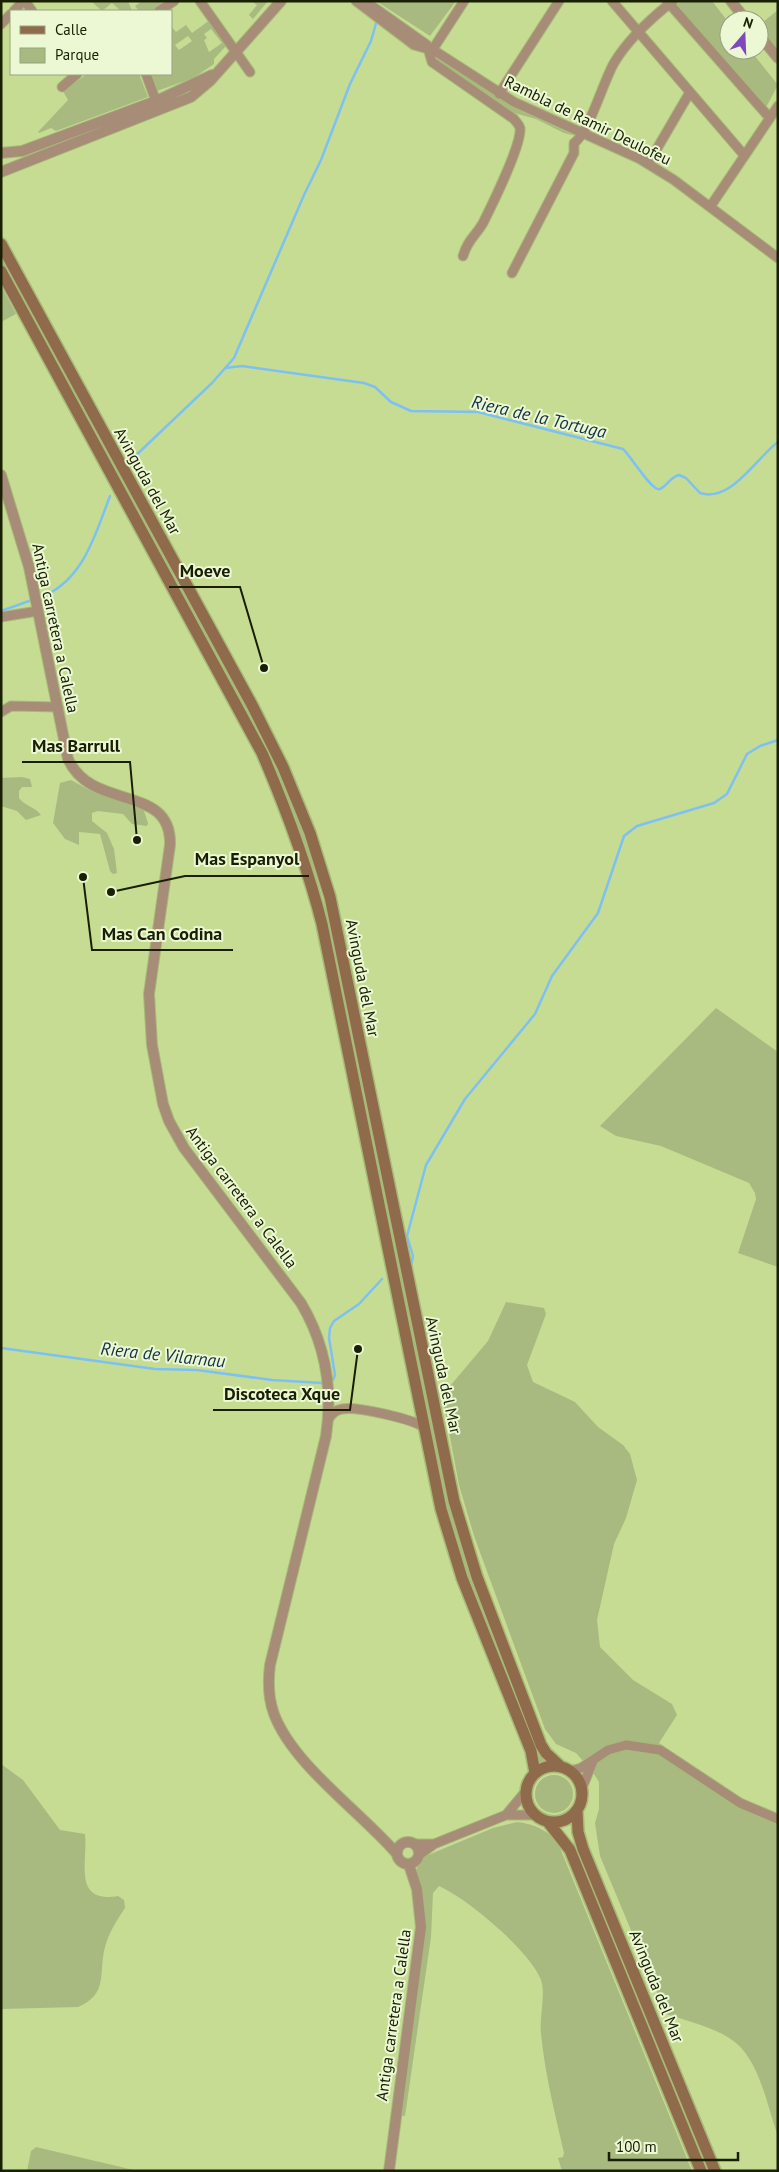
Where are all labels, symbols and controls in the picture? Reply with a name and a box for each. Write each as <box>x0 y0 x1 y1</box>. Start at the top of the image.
legend <box>10 10 172 75</box>
north arrow <box>719 10 769 60</box>
text: N <box>741 13 756 33</box>
text: Calle <box>55 20 87 39</box>
text: Parque <box>55 45 99 64</box>
street label: Rambla de Ramir Deulofeu <box>501 71 675 169</box>
water label: Riera de la Tortuga <box>469 390 609 443</box>
street label: Avinguda del Mar <box>110 424 186 539</box>
street label: Antiga carretera a Calella <box>28 541 84 715</box>
callout: Moeve <box>169 554 240 587</box>
text: Moeve <box>180 559 230 582</box>
callout: Mas Barrull <box>22 729 130 762</box>
text: Mas Barrull <box>32 734 121 757</box>
callout: Mas Espanyol <box>185 843 309 876</box>
text: Mas Espanyol <box>195 847 300 870</box>
callout: Mas Can Codina <box>92 917 233 950</box>
street label: Avinguda del Mar <box>342 918 384 1039</box>
text: Mas Can Codina <box>102 922 222 945</box>
street label: Antiga carretera a Calella <box>182 1122 302 1272</box>
street label: Avinguda del Mar <box>422 1315 466 1436</box>
water label: Riera de Vilarnau <box>99 1337 227 1372</box>
callout: Discoteca Xque <box>213 1377 350 1410</box>
text: Discoteca Xque <box>224 1382 340 1405</box>
street label: Avinguda del Mar <box>625 1927 689 2046</box>
street label: Antiga carretera a Calella <box>371 1928 415 2102</box>
scale bar <box>609 2130 738 2162</box>
text: 100 m <box>616 2137 657 2156</box>

